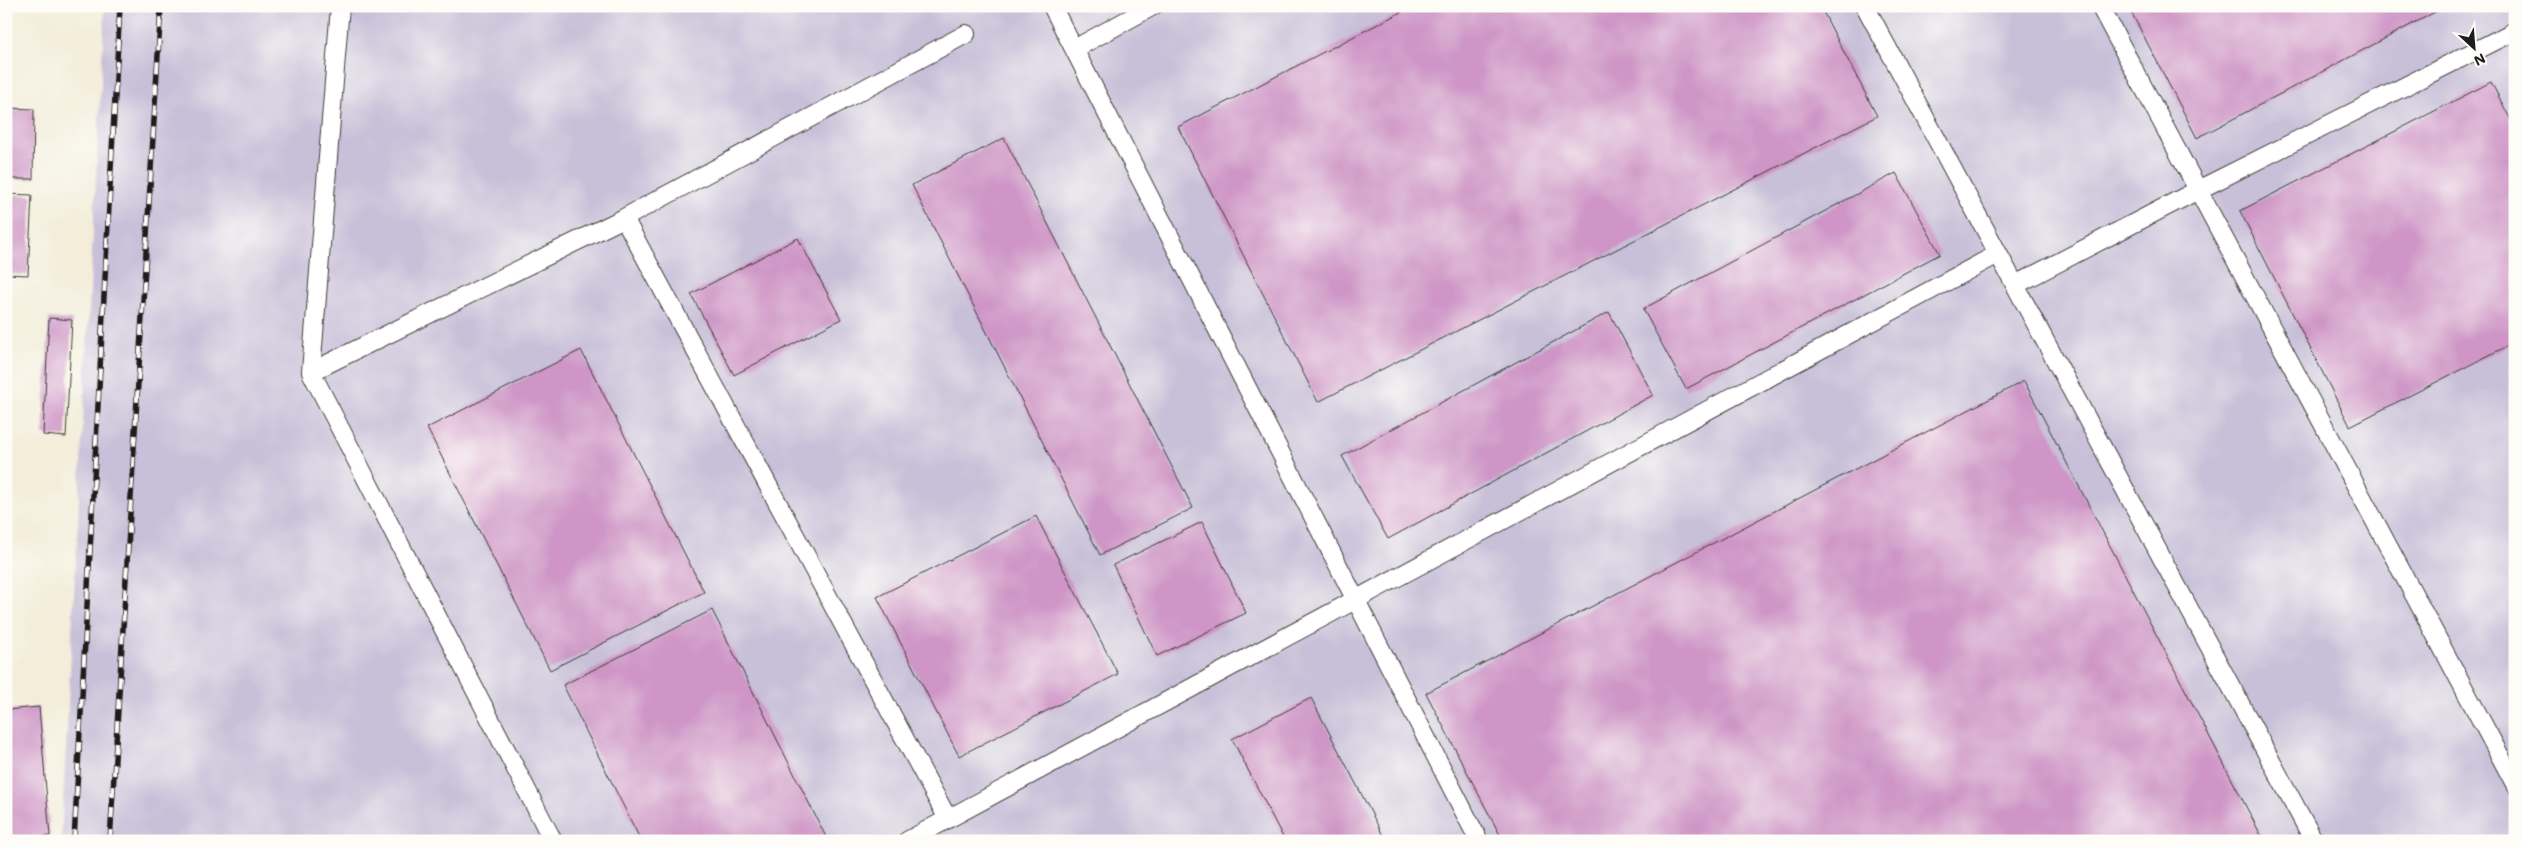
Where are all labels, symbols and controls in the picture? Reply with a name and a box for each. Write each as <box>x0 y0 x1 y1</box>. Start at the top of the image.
north arrow <box>2448 22 2498 72</box>
text: N <box>2471 49 2489 71</box>

